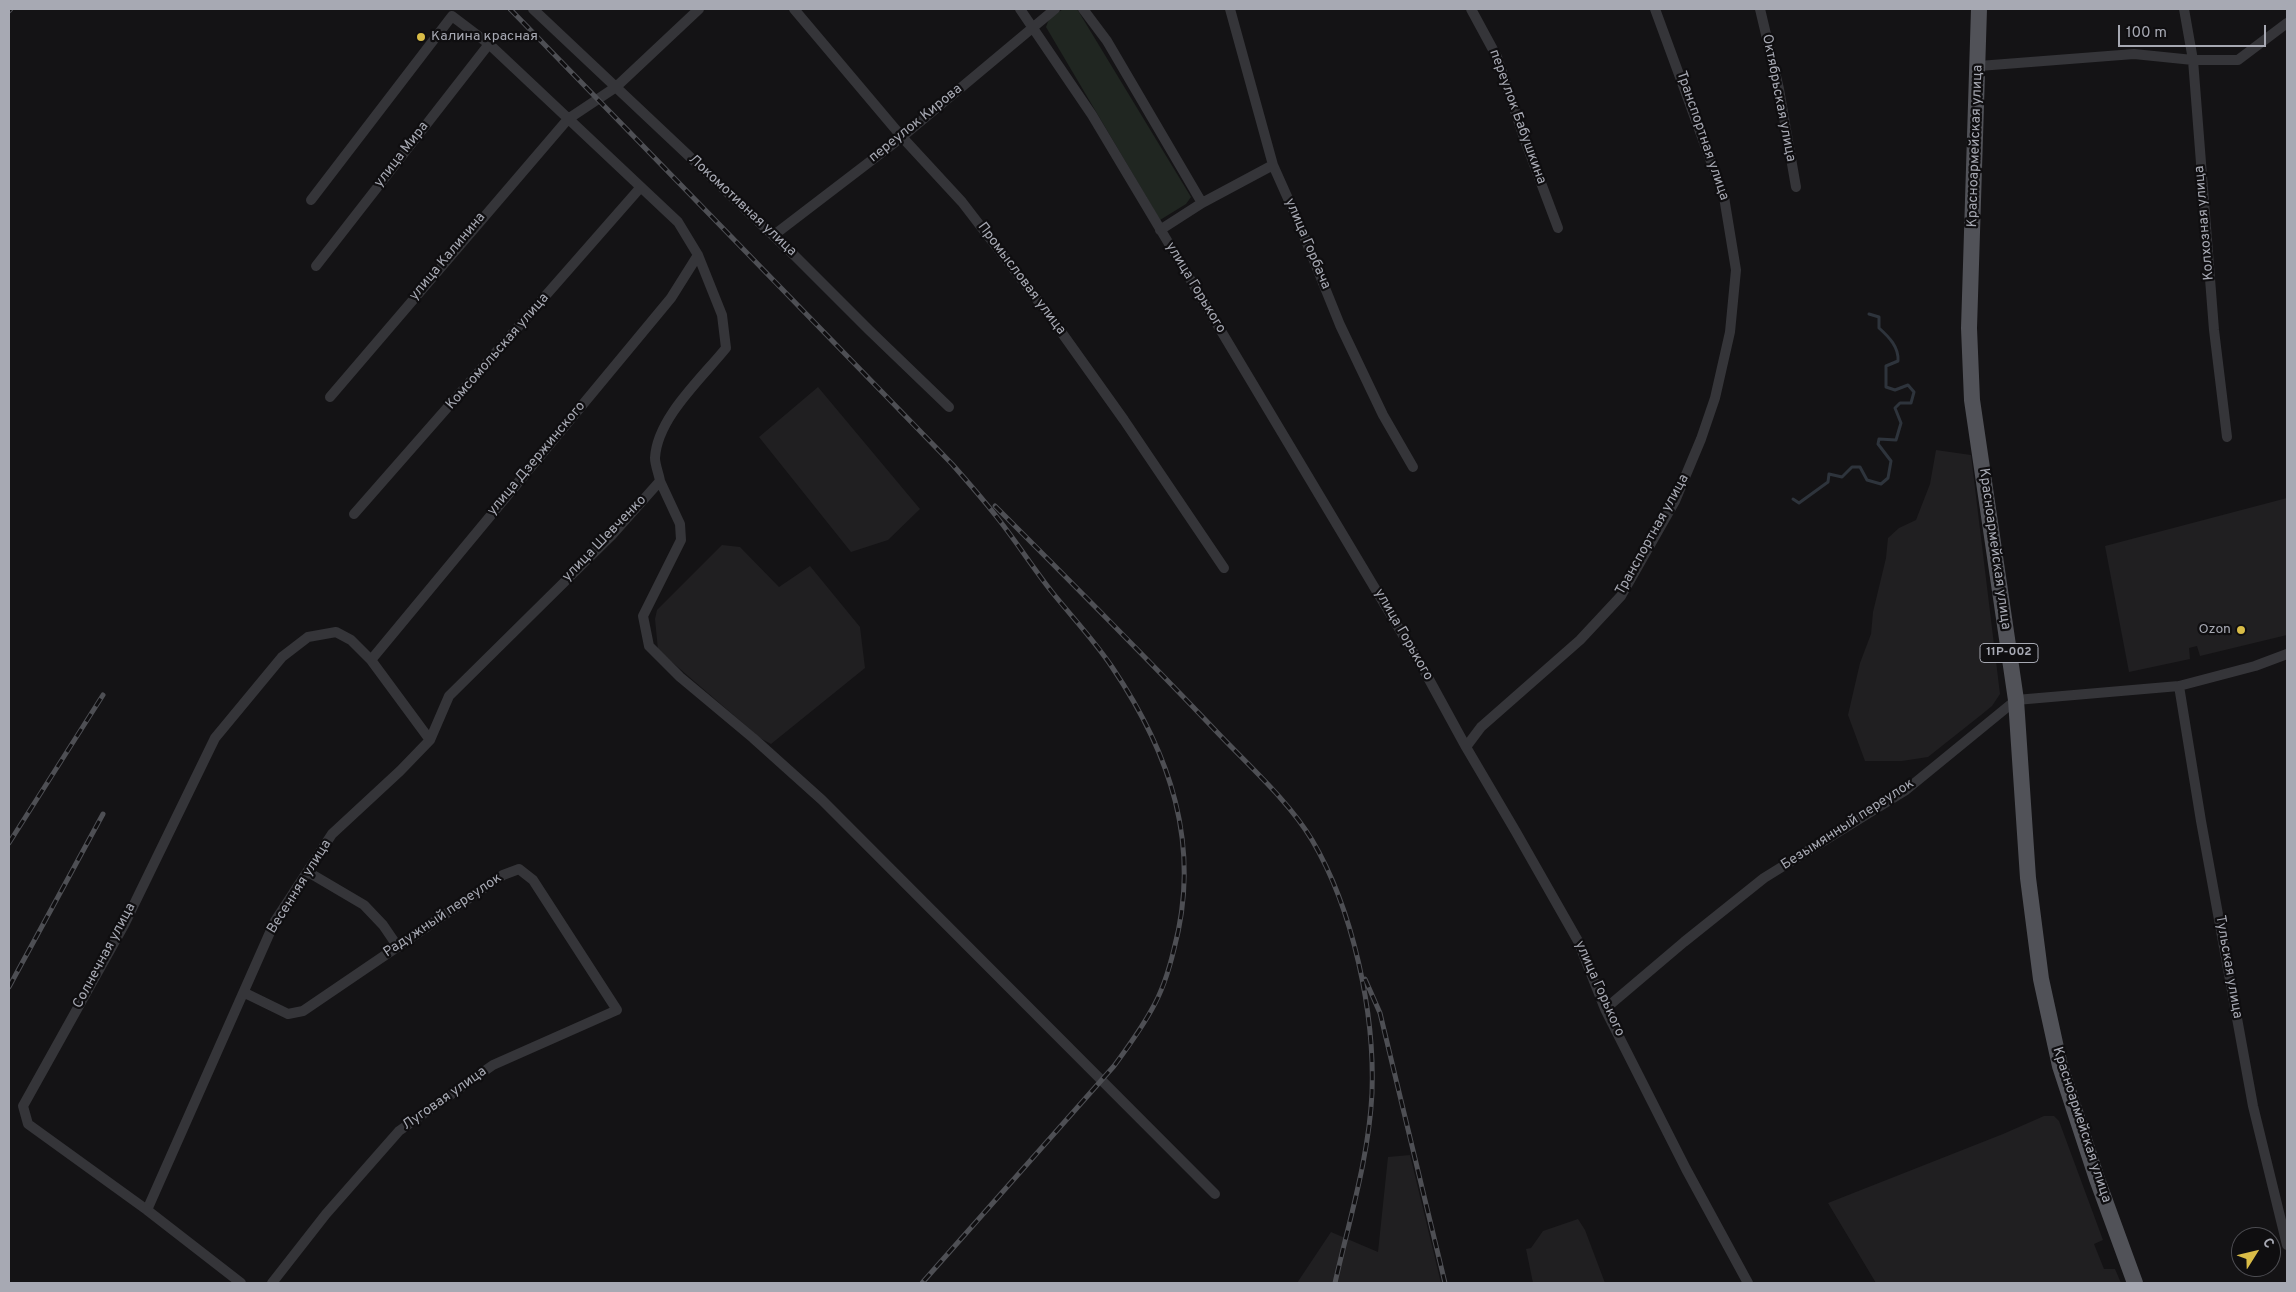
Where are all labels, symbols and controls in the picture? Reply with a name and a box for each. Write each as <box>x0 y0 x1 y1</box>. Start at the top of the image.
scale bar <box>2121 15 2268 47</box>
text: 100 m <box>2126 24 2167 43</box>
place label: Калина красная <box>431 29 538 45</box>
marker: Калина красная <box>415 31 427 43</box>
street label: Октябрьская улица <box>1757 33 1799 163</box>
street label: переулок Бабушкина <box>1485 47 1549 187</box>
street label: Красноармейская улица <box>1965 64 1987 228</box>
street label: Транспортная улица <box>1672 69 1732 203</box>
street label: переулок Кирова <box>866 81 966 167</box>
street label: улица Мира <box>371 119 433 191</box>
street label: Локомотивная улица <box>684 152 800 260</box>
street label: Колхозная улица <box>2192 165 2218 281</box>
street label: улица Горбача <box>1280 196 1334 292</box>
street label: улица Калинина <box>406 210 490 304</box>
street label: Промысловая улица <box>973 219 1069 339</box>
street label: улица Горького <box>1161 240 1229 336</box>
street label: Комсомольская улица <box>443 290 553 414</box>
street label: улица Дзержинского <box>484 399 590 519</box>
street label: Красноармейская улица <box>1974 467 2014 631</box>
street label: Транспортная улица <box>1613 472 1693 598</box>
street label: улица Шевченко <box>560 492 650 586</box>
street label: улица Горького <box>1370 586 1436 684</box>
place label: Ozon <box>2198 622 2231 638</box>
marker: Ozon <box>2235 624 2247 636</box>
road number: 11Р-002 <box>1980 644 2038 662</box>
street label: Безымянный переулок <box>1778 776 1918 874</box>
street label: Весенняя улица <box>264 837 336 937</box>
street label: Радужный переулок <box>381 870 505 962</box>
street label: Солнечная улица <box>70 900 140 1012</box>
street label: Тульская улица <box>2211 914 2245 1020</box>
street label: улица Горького <box>1570 939 1628 1039</box>
street label: Красноармейская улица <box>2048 1045 2114 1205</box>
street label: Луговая улица <box>400 1064 490 1134</box>
north arrow <box>2231 1227 2281 1277</box>
text: С <box>2258 1235 2277 1252</box>

